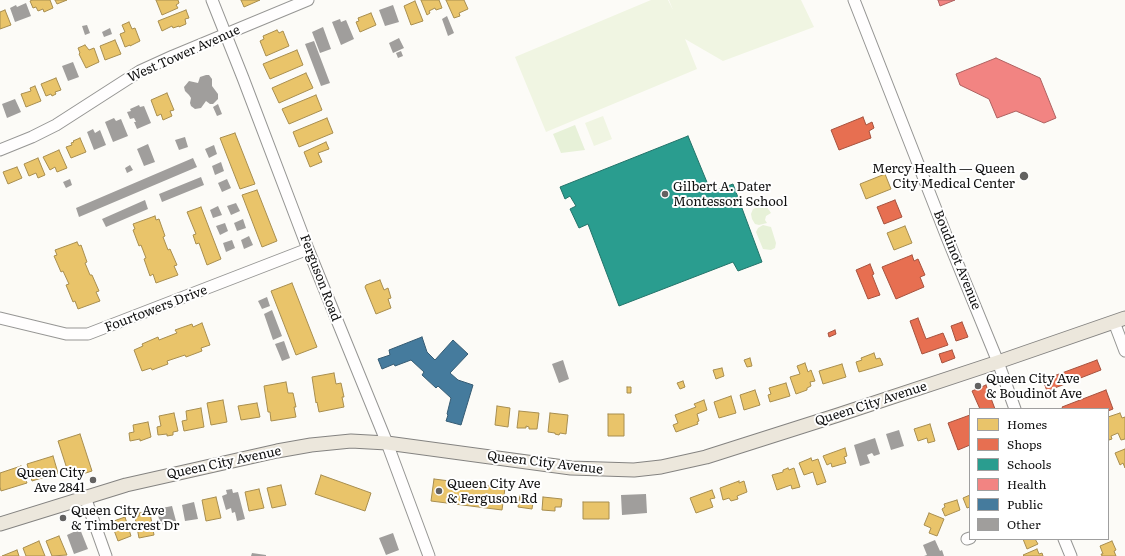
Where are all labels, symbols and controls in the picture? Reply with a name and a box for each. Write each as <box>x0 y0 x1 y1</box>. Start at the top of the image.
street label: West Tower Avenue <box>125 22 243 86</box>
place label: Mercy Health — Queen City Medical Center <box>872 161 1015 192</box>
marker: Mercy Health — Queen City Medical Center <box>1018 170 1030 182</box>
place label: Gilbert A. Dater Montessori School <box>673 179 788 210</box>
marker: Gilbert A. Dater Montessori School <box>660 189 670 199</box>
street label: Boudinot Avenue <box>930 208 984 312</box>
street label: Ferguson Road <box>296 232 344 324</box>
street label: Fourtowers Drive <box>103 282 209 336</box>
place label: Queen City Ave & Boudinot Ave <box>986 371 1082 402</box>
street label: Queen City Avenue <box>813 379 929 429</box>
marker: Queen City Ave & Boudinot Ave <box>973 381 983 391</box>
legend <box>969 408 1109 540</box>
text: Homes <box>1007 415 1047 433</box>
text: Shops <box>1007 435 1042 453</box>
street label: Queen City Avenue <box>165 443 283 483</box>
street label: Queen City Avenue <box>486 448 604 478</box>
text: Schools <box>1007 455 1051 473</box>
place label: Queen City Ave 2841 <box>17 465 85 496</box>
marker: Queen City Ave 2841 <box>88 475 98 485</box>
text: Health <box>1007 475 1046 493</box>
place label: Queen City Ave & Ferguson Rd <box>447 476 541 507</box>
marker: Queen City Ave & Ferguson Rd <box>434 486 444 496</box>
text: Public <box>1007 495 1043 513</box>
place label: Queen City Ave & Timbercrest Dr <box>71 503 179 534</box>
marker: Queen City Ave & Timbercrest Dr <box>58 513 68 523</box>
text: Other <box>1007 515 1041 533</box>

